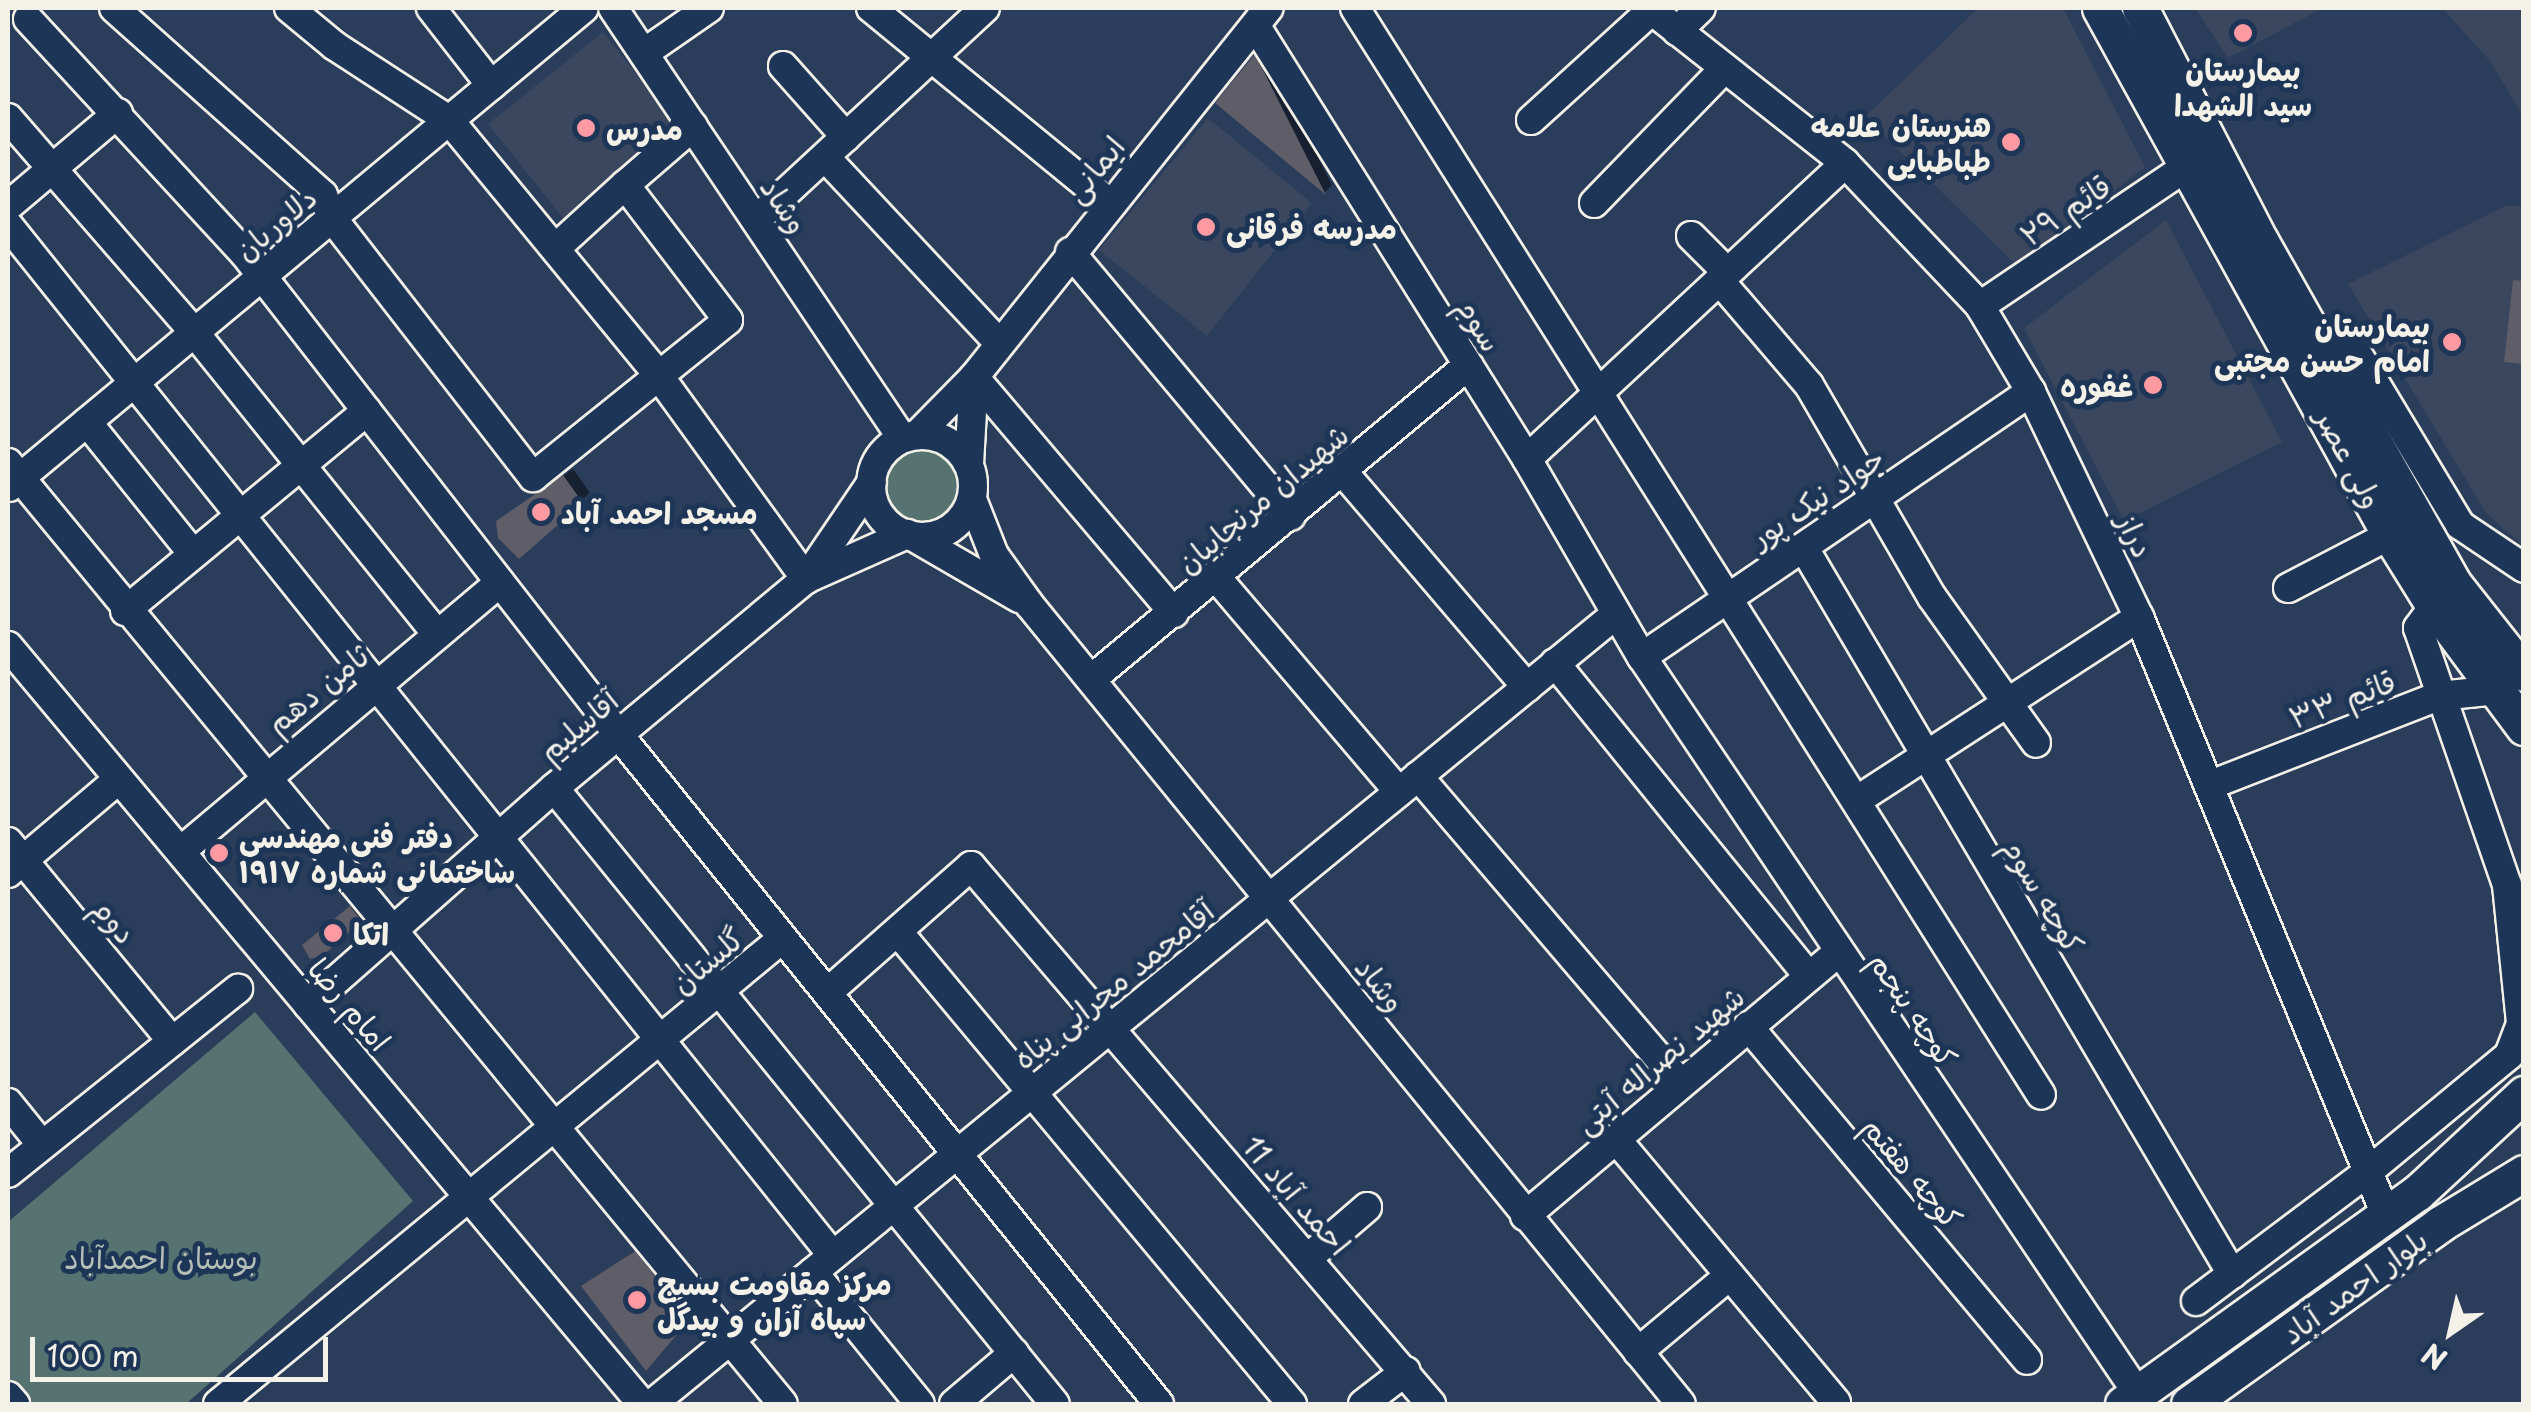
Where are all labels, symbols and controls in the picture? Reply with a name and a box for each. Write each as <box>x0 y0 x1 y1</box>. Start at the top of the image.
marker: بیمارستان سید الشهدا <box>2230 20 2256 46</box>
place label: بیمارستان سید الشهدا <box>2174 51 2312 122</box>
place label: هنرستان علامه طباطبایی <box>1811 107 1991 178</box>
place label: مدرس <box>606 110 683 146</box>
marker: مدرس <box>575 117 597 139</box>
street label: ایمانی <box>1056 129 1132 209</box>
marker: هنرستان علامه طباطبایی <box>2000 131 2022 153</box>
street label: قائم ۲۹ <box>2013 167 2117 253</box>
street label: وشاد <box>753 170 817 240</box>
street label: دلاوریان <box>227 178 323 268</box>
place label: مدرسه فرقانی <box>1226 209 1397 245</box>
marker: مدرسه فرقانی <box>1195 216 1217 238</box>
street label: سوم <box>1450 290 1510 358</box>
place label: بیمارستان امام حسن مجتبی <box>2214 307 2430 378</box>
marker: بیمارستان امام حسن مجتبی <box>2439 329 2465 355</box>
place label: غفوره <box>2060 367 2133 403</box>
marker: غفوره <box>2142 374 2164 396</box>
street label: ولی عصر <box>2309 402 2391 514</box>
street label: شهیدان مرنجابیان <box>1169 416 1355 580</box>
street label: جواد نیک پور <box>1743 439 1891 555</box>
place label: مسجد احمد آباد <box>561 494 758 530</box>
marker: مسجد احمد آباد <box>530 501 552 523</box>
street label: دراز <box>2110 507 2162 563</box>
street label: ثامن دهم <box>259 637 375 741</box>
street label: قائم ۳۳ <box>2284 662 2400 736</box>
street label: آقاسلیم <box>531 682 625 768</box>
place label: دفتر فنی مهندسی ساختمانی شماره ۱۹۱۷ <box>239 818 515 888</box>
street label: کوچه سوم <box>1996 831 2092 959</box>
marker: دفتر فنی مهندسی ساختمانی شماره ۱۹۱۷ <box>208 842 230 864</box>
street label: دوم <box>86 890 144 950</box>
street label: آقامحمد محرابی پناه <box>1005 892 1221 1076</box>
place label: اتکا <box>353 915 389 951</box>
street label: گلستان <box>663 919 751 1001</box>
marker: اتکا <box>322 922 344 944</box>
street label: کوچه پنجم <box>1862 945 1966 1073</box>
street label: وشاد <box>1348 949 1414 1019</box>
street label: امام رضا <box>301 950 399 1058</box>
street label: شهید نصراله آیتی <box>1567 978 1751 1140</box>
street label: کوچه هفتم <box>1856 1109 1970 1235</box>
street label: احمد آباد 11 <box>1235 1128 1359 1262</box>
street label: بلوار احمد آباد <box>2274 1221 2434 1351</box>
park label: بوستان احمدآباد <box>64 1239 258 1275</box>
place label: مرکز مقاومت بسیج سپاه آران و بیدگل <box>657 1265 892 1336</box>
north arrow <box>2401 1282 2501 1382</box>
marker: مرکز مقاومت بسیج سپاه آران و بیدگل <box>626 1289 648 1311</box>
scale bar <box>35 1317 332 1379</box>
text: 100 m <box>47 1332 139 1377</box>
text: N <box>2413 1333 2455 1381</box>

